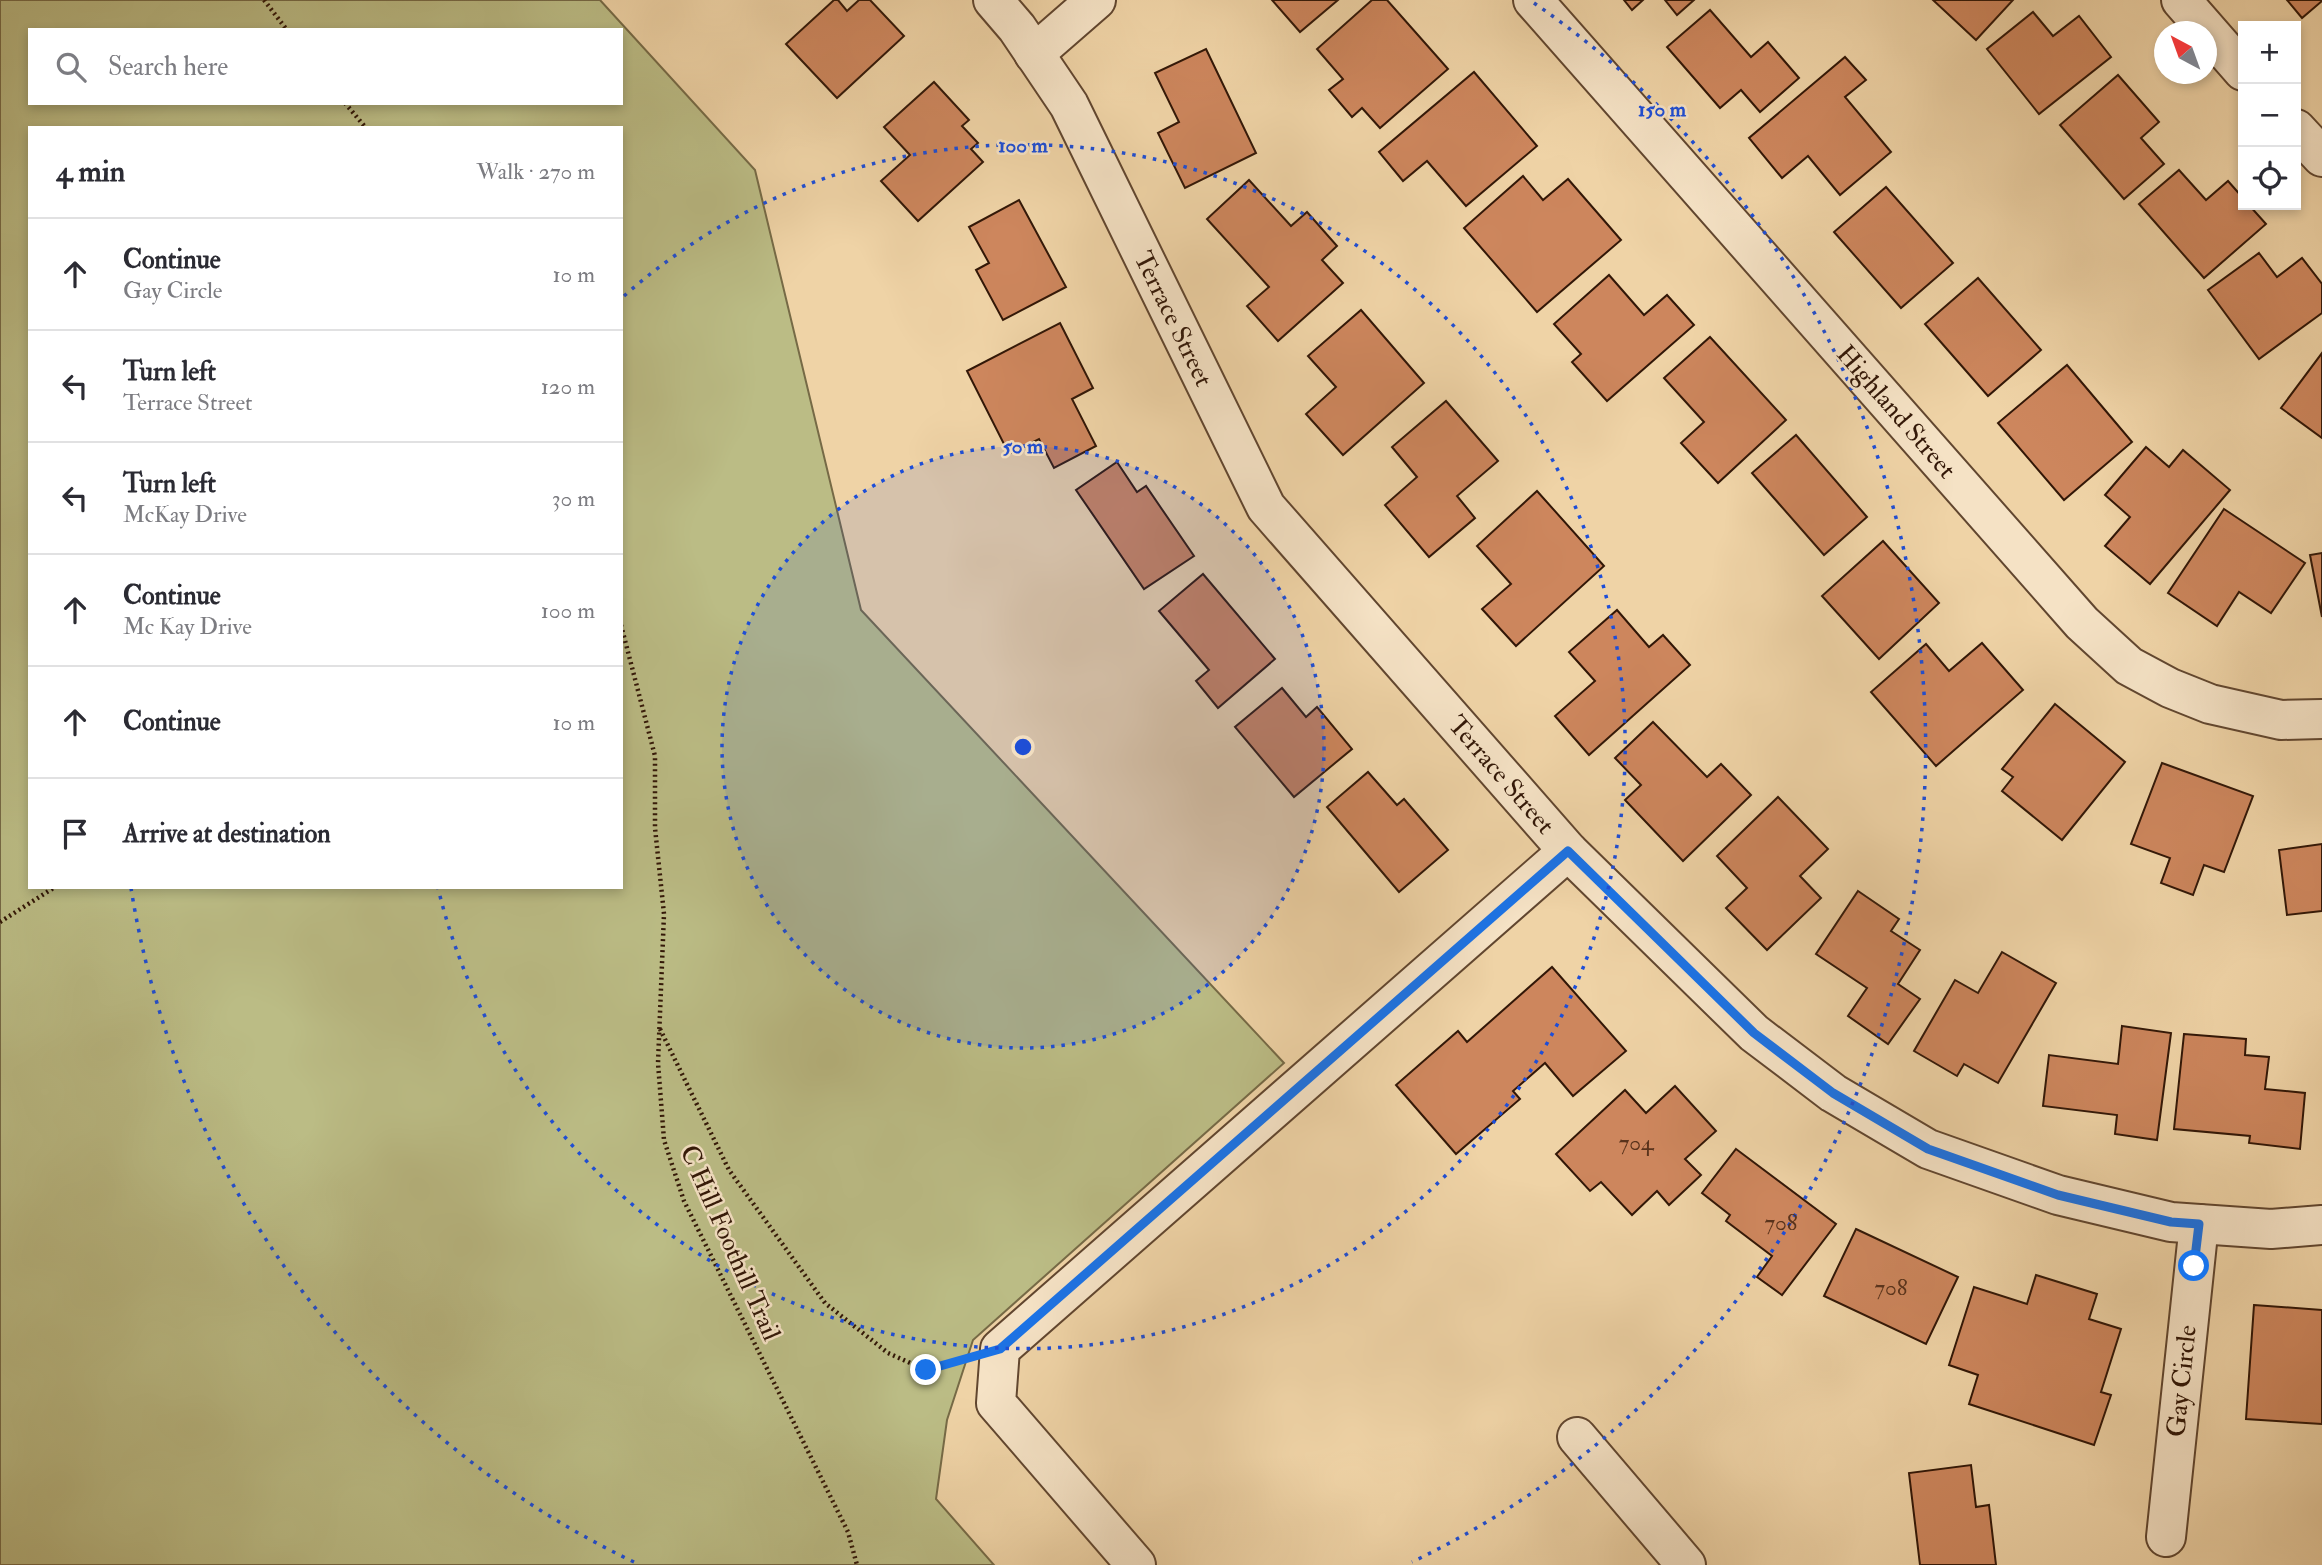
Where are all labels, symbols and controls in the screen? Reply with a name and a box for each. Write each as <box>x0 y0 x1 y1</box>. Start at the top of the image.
north arrow <box>2154 21 2217 84</box>
map controls <box>2238 21 2301 210</box>
button: + <box>2238 21 2301 84</box>
search box <box>28 28 623 105</box>
icon: search <box>52 48 90 86</box>
text: Search here <box>108 51 228 83</box>
button: − <box>2238 84 2301 147</box>
text: 150 m <box>1638 96 1687 123</box>
text: 100 m <box>998 132 1049 159</box>
button: locate <box>2238 147 2301 210</box>
text: 4 min <box>56 153 125 190</box>
text: Walk · 270 m <box>476 157 595 186</box>
text: Continue <box>123 244 221 276</box>
street label: Terrace Street <box>1127 246 1219 392</box>
icon: ahead <box>56 255 94 293</box>
text: 10 m <box>552 260 595 289</box>
text: Gay Circle <box>123 276 222 305</box>
street label: Highland Street <box>1829 339 1963 485</box>
text: Turn left <box>123 356 216 388</box>
icon: left <box>56 367 94 405</box>
text: 120 m <box>541 372 595 401</box>
text: Terrace Street <box>123 388 253 417</box>
text: 50 m <box>1003 433 1044 460</box>
text: Turn left <box>123 468 216 500</box>
icon: left <box>56 479 94 517</box>
text: 30 m <box>552 484 595 513</box>
text: McKay Drive <box>123 500 247 529</box>
text: Continue <box>123 580 221 612</box>
icon: ahead <box>56 591 94 629</box>
text: 100 m <box>541 596 595 625</box>
text: Mc Kay Drive <box>123 612 252 641</box>
icon: ahead <box>56 703 94 741</box>
text: Continue <box>123 706 221 738</box>
text: 10 m <box>552 708 595 737</box>
street label: Terrace Street <box>1441 709 1561 841</box>
centre of rings <box>1011 735 1035 759</box>
icon: arrive <box>56 815 94 853</box>
text: Arrive at destination <box>123 818 331 850</box>
house number: 704 <box>1619 1128 1655 1157</box>
street label: C Hill Foothill Trail <box>673 1140 788 1346</box>
house number: 708 <box>1764 1208 1798 1237</box>
route start <box>2178 1250 2209 1281</box>
house number: 708 <box>1874 1273 1908 1302</box>
street label: Gay Circle <box>2160 1323 2204 1439</box>
route end <box>910 1354 941 1385</box>

